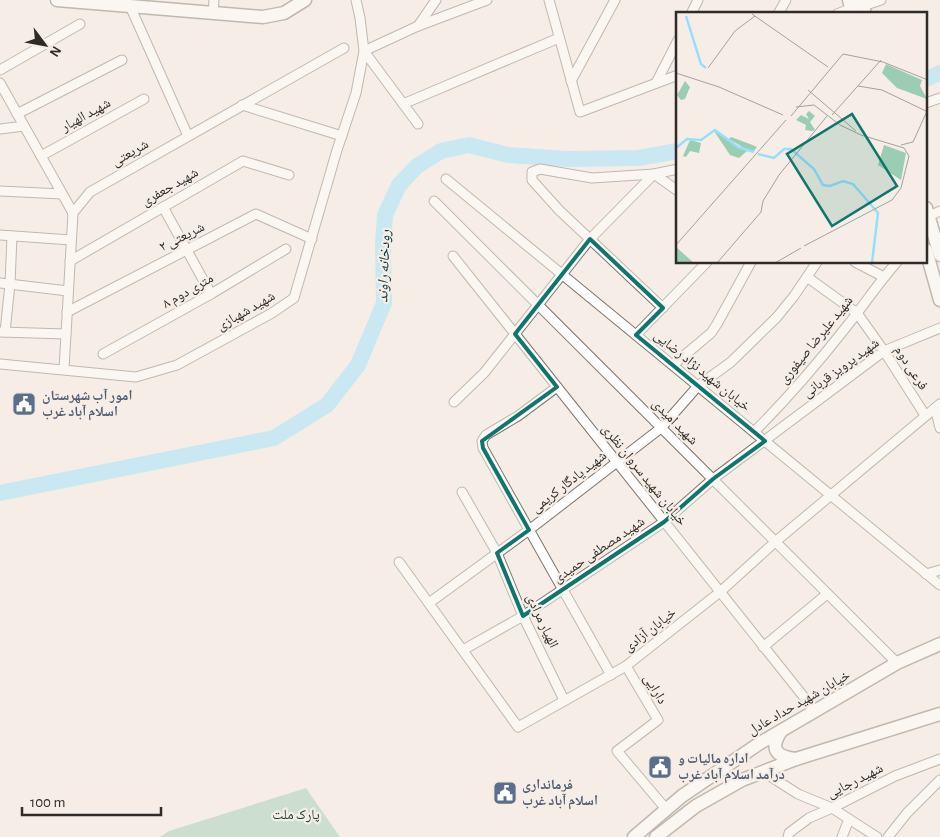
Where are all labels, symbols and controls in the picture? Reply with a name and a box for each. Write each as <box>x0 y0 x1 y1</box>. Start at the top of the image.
inset map <box>676 12 928 264</box>
north arrow <box>20 20 70 70</box>
text: N <box>47 44 64 59</box>
street label: شهید الهیار <box>58 96 114 136</box>
street label: شریعتی <box>109 137 151 170</box>
street label: شهید جعفری <box>139 165 201 210</box>
street label: شریعتی ۲ <box>157 220 207 255</box>
water label: رودخانه راوند <box>375 229 394 303</box>
street label: ۸ متری دوم <box>160 271 217 313</box>
street label: شهید شهبازی <box>214 289 278 334</box>
street label: شهید علیرضا صیفوری <box>776 293 856 387</box>
street label: خیابان شهید نژاد رضایی <box>651 328 753 415</box>
street label: شهید پرویز قربانی <box>800 336 882 401</box>
street label: فرعی دوم <box>890 343 930 394</box>
place label: امور آب شهرستان اسلام آباد غرب <box>42 388 132 421</box>
public building icon: امور آب شهرستان اسلام آباد غرب <box>11 391 37 417</box>
street label: شهید امیدی <box>649 396 701 448</box>
street label: خیابان شهید سروان نظری <box>598 422 689 529</box>
street label: شهید یادگار کریمی <box>529 448 610 516</box>
street label: شهید مصطفی حمیدی <box>551 514 648 587</box>
street label: الهیار مرادی <box>523 592 561 651</box>
street label: خیابان آزادی <box>621 605 679 655</box>
street label: خیابان شهید حداد عادل <box>745 668 853 739</box>
street label: دارایی <box>640 672 669 707</box>
place label: اداره مالیات و درآمد اسلام آباد غرب <box>678 752 785 784</box>
public building icon: اداره مالیات و درآمد اسلام آباد غرب <box>647 754 673 780</box>
street label: شهید رجایی <box>825 761 886 802</box>
place label: فرمانداری اسلام آباد غرب <box>522 778 598 810</box>
public building icon: فرمانداری اسلام آباد غرب <box>492 780 518 806</box>
scale bar <box>22 784 161 816</box>
text: 100 m <box>30 795 65 810</box>
park label: پارک ملت <box>272 808 320 823</box>

